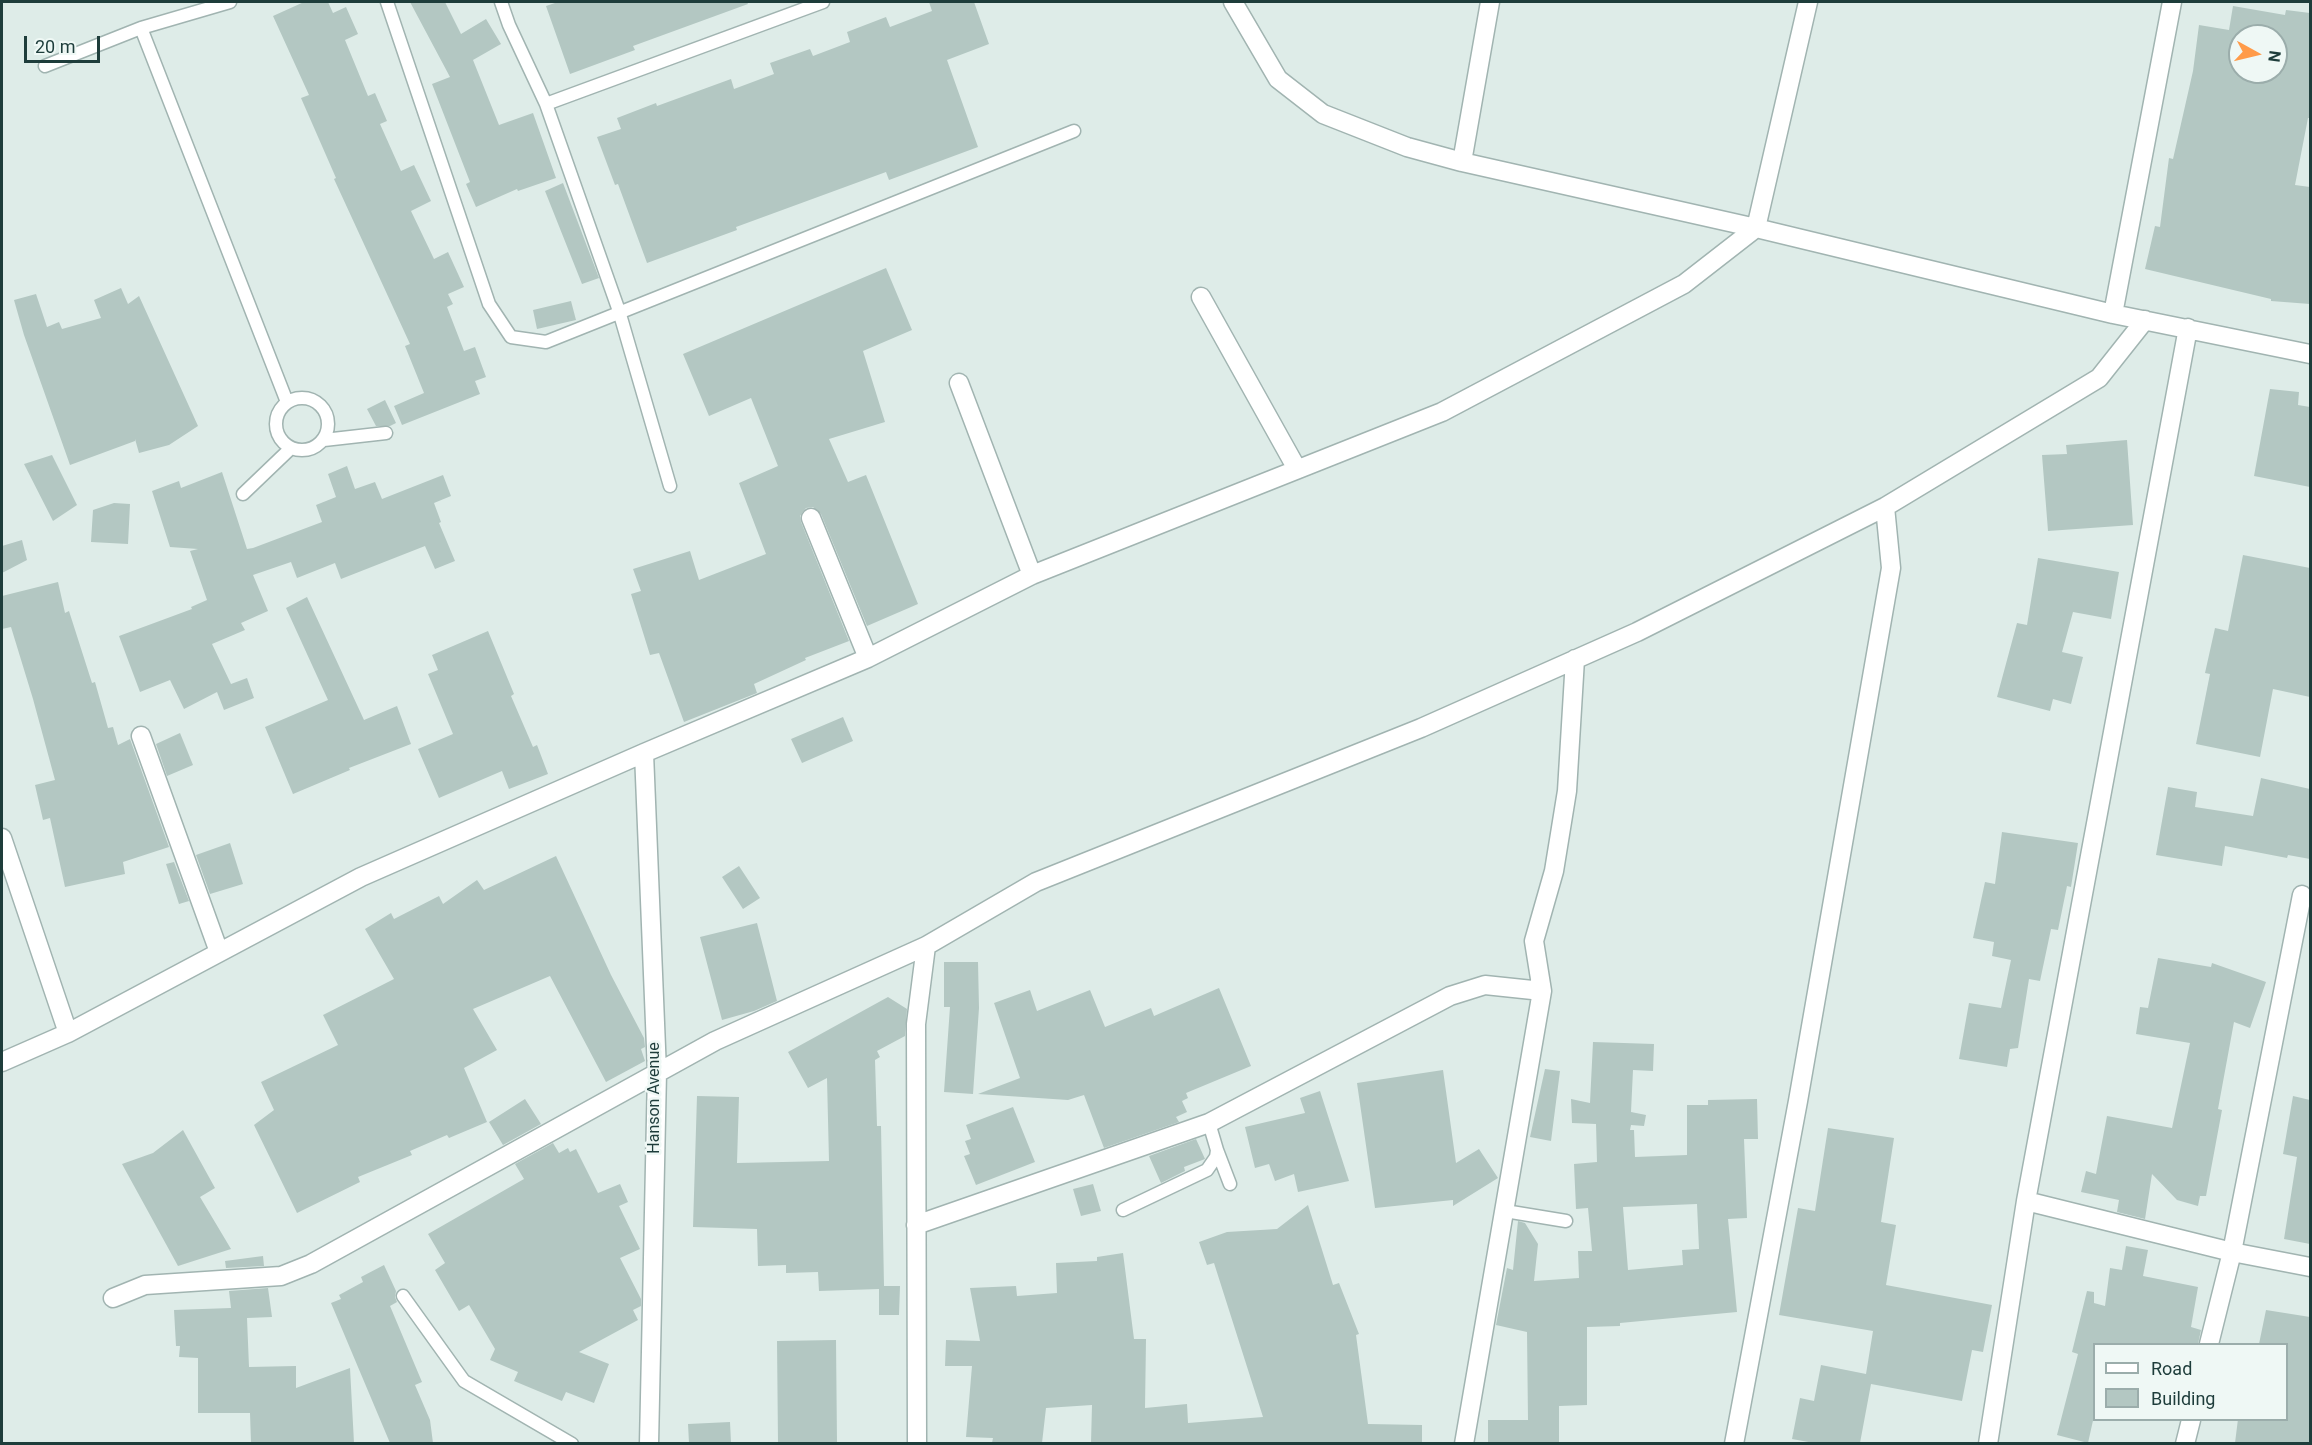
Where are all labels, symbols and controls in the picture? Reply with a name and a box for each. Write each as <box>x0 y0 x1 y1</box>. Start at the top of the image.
scale bar <box>27 24 104 62</box>
north arrow <box>2228 24 2288 84</box>
text: 20 m <box>35 36 75 57</box>
text: N <box>2264 49 2285 63</box>
street label: Hanson Avenue <box>645 1042 665 1154</box>
legend <box>2093 1343 2288 1421</box>
text: Road <box>2151 1358 2192 1379</box>
text: Building <box>2151 1388 2215 1409</box>

